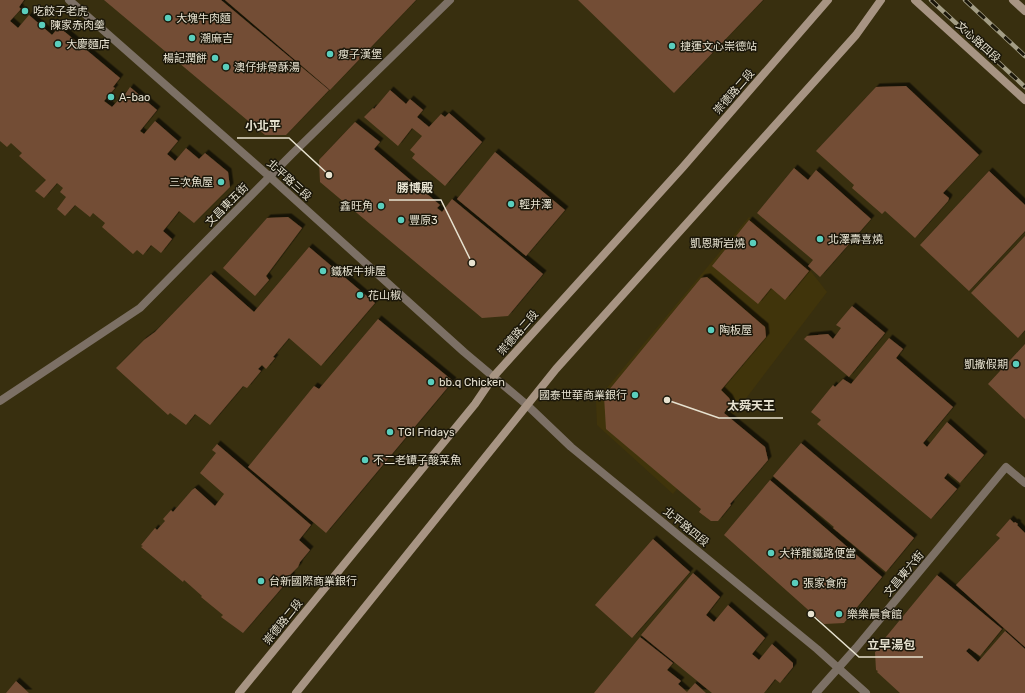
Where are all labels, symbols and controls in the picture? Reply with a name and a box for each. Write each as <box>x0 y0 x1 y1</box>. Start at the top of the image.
place label: 吃餃子老虎 <box>33 5 88 18</box>
marker: 吃餃子老虎 <box>20 6 30 16</box>
place label: 大塊牛肉麵 <box>176 12 231 25</box>
marker: 大塊牛肉麵 <box>163 13 173 23</box>
place label: 陳家赤肉羹 <box>50 19 105 32</box>
street label: 文心路四段 <box>953 19 1003 65</box>
marker: 陳家赤肉羹 <box>37 20 47 30</box>
place label: 潮麻吉 <box>200 32 233 45</box>
marker: 潮麻吉 <box>187 33 197 43</box>
place label: 大慶麵店 <box>66 38 110 51</box>
marker: 大慶麵店 <box>53 39 63 49</box>
place label: 捷運文心崇德站 <box>680 40 757 53</box>
marker: 捷運文心崇德站 <box>667 41 677 51</box>
place label: 瘦子漢堡 <box>338 48 382 61</box>
marker: 瘦子漢堡 <box>325 49 335 59</box>
place label: 楊記潤餅 <box>163 52 207 65</box>
marker: 楊記潤餅 <box>210 53 220 63</box>
place label: 澳仔排骨酥湯 <box>234 61 300 74</box>
marker: 澳仔排骨酥湯 <box>221 62 231 72</box>
street label: 崇德路二段 <box>711 67 757 117</box>
place label: A-bao <box>119 91 150 104</box>
marker: A-bao <box>106 92 116 102</box>
callout: 小北平 <box>237 114 289 138</box>
text: 小北平 <box>245 119 281 133</box>
street label: 北平路三段 <box>264 157 314 203</box>
place label: 三次魚屋 <box>169 176 213 189</box>
callout: 勝博殿 <box>389 176 441 200</box>
marker: 三次魚屋 <box>216 177 226 187</box>
street label: 文昌東五街 <box>203 181 251 229</box>
text: 勝博殿 <box>397 181 433 195</box>
place label: 輕井澤 <box>519 198 552 211</box>
marker: 輕井澤 <box>506 199 516 209</box>
place label: 鑫旺角 <box>340 200 373 213</box>
marker: 鑫旺角 <box>376 201 386 211</box>
place label: 豐原3 <box>409 214 438 227</box>
marker: 豐原3 <box>396 215 406 225</box>
place label: 北澤壽喜燒 <box>828 233 883 246</box>
marker: 北澤壽喜燒 <box>815 234 825 244</box>
place label: 凱恩斯岩燒 <box>690 237 745 250</box>
marker: 凱恩斯岩燒 <box>748 238 758 248</box>
place label: 鐵板牛排屋 <box>331 265 386 278</box>
marker: 鐵板牛排屋 <box>318 266 328 276</box>
place label: 花山椒 <box>368 289 401 302</box>
marker: 花山椒 <box>355 290 365 300</box>
street label: 崇德路二段 <box>495 308 541 358</box>
place label: 陶板屋 <box>719 324 752 337</box>
marker: 陶板屋 <box>706 325 716 335</box>
place label: 凱撒假期 <box>964 358 1008 371</box>
marker: 凱撒假期 <box>1011 359 1021 369</box>
place label: bb.q Chicken <box>439 376 505 389</box>
marker: bb.q Chicken <box>426 377 436 387</box>
place label: 國泰世華商業銀行 <box>539 389 627 402</box>
marker: 國泰世華商業銀行 <box>630 390 640 400</box>
callout: 太舜天王 <box>719 394 783 418</box>
text: 太舜天王 <box>727 399 775 413</box>
place label: TGI Fridays <box>398 426 455 439</box>
marker: TGI Fridays <box>385 427 395 437</box>
place label: 不二老罈子酸菜魚 <box>373 454 461 467</box>
marker: 不二老罈子酸菜魚 <box>360 455 370 465</box>
street label: 北平路四段 <box>661 505 711 549</box>
place label: 大祥龍鐵路便當 <box>779 547 856 560</box>
marker: 大祥龍鐵路便當 <box>766 548 776 558</box>
street label: 文昌東六街 <box>881 549 927 599</box>
place label: 台新國際商業銀行 <box>269 575 357 588</box>
marker: 台新國際商業銀行 <box>256 576 266 586</box>
place label: 張家食府 <box>803 577 847 590</box>
marker: 張家食府 <box>790 578 800 588</box>
street label: 崇德路二段 <box>261 597 305 647</box>
place label: 樂樂晨食館 <box>847 608 902 621</box>
marker: 樂樂晨食館 <box>834 609 844 619</box>
callout: 立早湯包 <box>859 633 923 657</box>
text: 立早湯包 <box>867 638 915 652</box>

